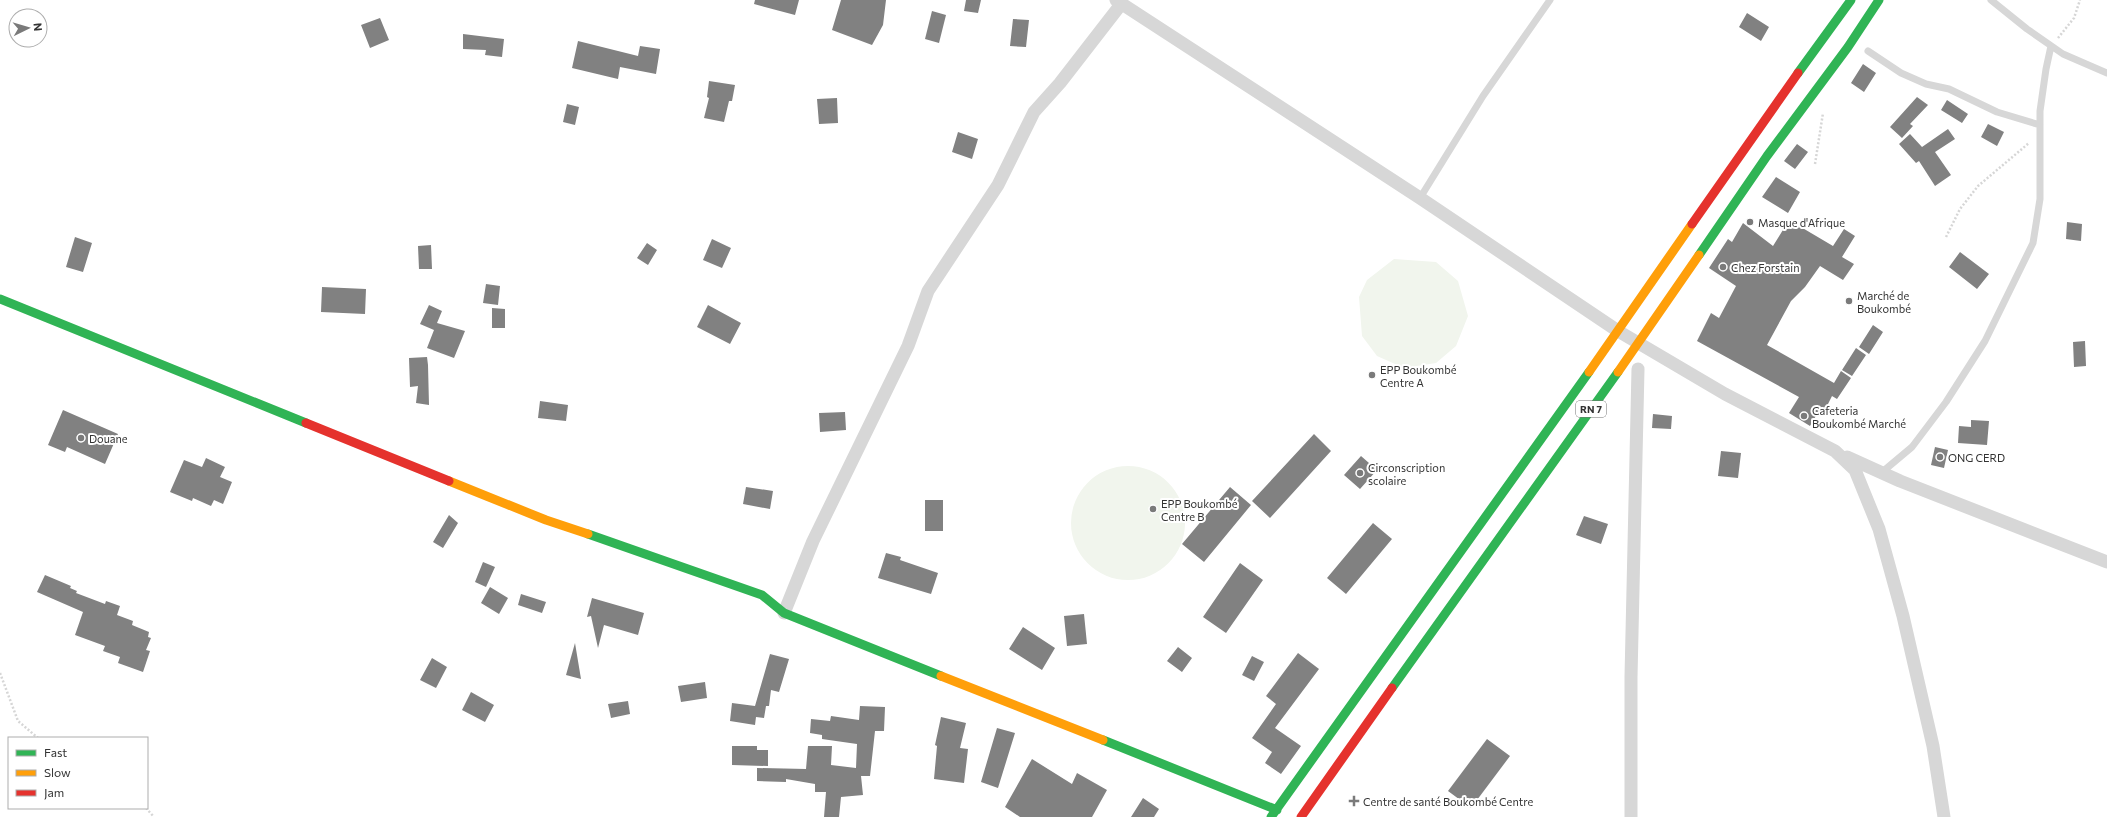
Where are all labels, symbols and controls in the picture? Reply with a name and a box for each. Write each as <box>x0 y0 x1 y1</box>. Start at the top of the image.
north arrow <box>8 8 48 48</box>
text: N <box>32 22 45 32</box>
place label: Masque d'Afrique <box>1758 216 1845 229</box>
marker: Masque d'Afrique <box>1745 217 1755 227</box>
place label: Chez Forstain <box>1731 261 1799 274</box>
marker: Chez Forstain <box>1718 262 1728 272</box>
place label: Marché de Boukombé <box>1857 289 1911 315</box>
marker: Marché de Boukombé <box>1844 296 1854 306</box>
place label: EPP Boukombé Centre A <box>1380 363 1457 389</box>
marker: EPP Boukombé Centre A <box>1367 370 1377 380</box>
road number: RN 7 <box>1576 401 1606 417</box>
place label: Cafeteria Boukombé Marché <box>1812 404 1906 430</box>
marker: Cafeteria Boukombé Marché <box>1799 411 1809 421</box>
place label: Douane <box>89 432 128 445</box>
marker: Douane <box>76 433 86 443</box>
place label: ONG CERD <box>1948 451 2005 464</box>
marker: ONG CERD <box>1935 452 1945 462</box>
place label: Circonscription scolaire <box>1368 461 1445 487</box>
marker: Circonscription scolaire <box>1355 468 1365 478</box>
place label: EPP Boukombé Centre B <box>1161 497 1238 523</box>
marker: EPP Boukombé Centre B <box>1148 504 1158 514</box>
legend <box>8 737 148 809</box>
text: Fast <box>44 745 67 759</box>
text: Slow <box>44 765 71 779</box>
text: Jam <box>44 785 64 800</box>
marker: Centre de santé Boukombé Centre <box>1348 795 1360 807</box>
place label: Centre de santé Boukombé Centre <box>1363 795 1533 808</box>

